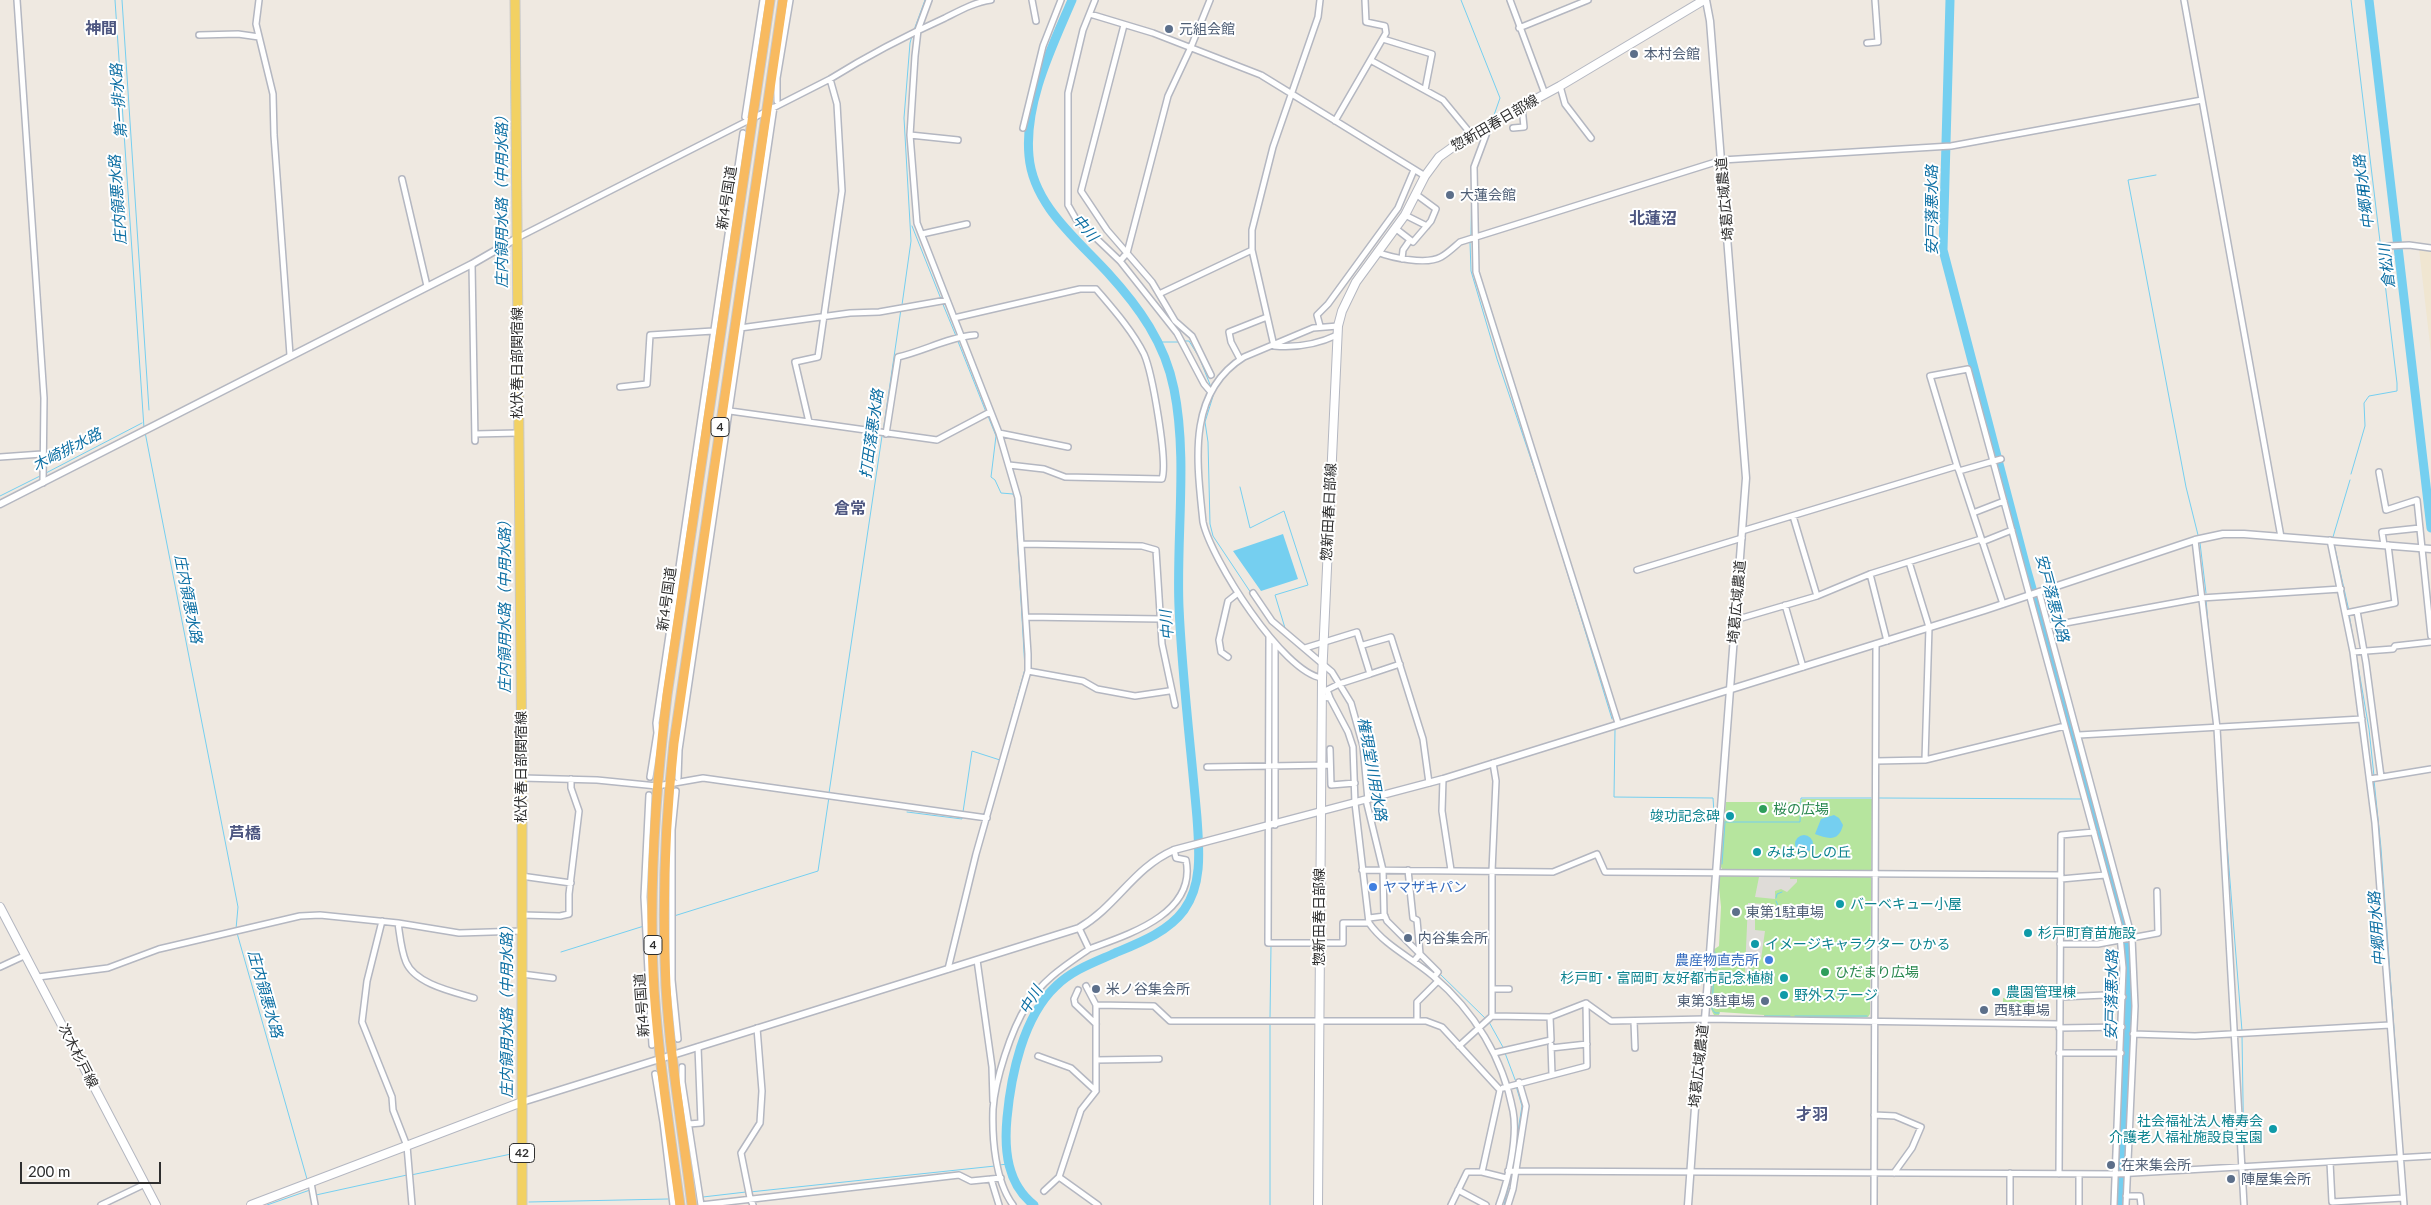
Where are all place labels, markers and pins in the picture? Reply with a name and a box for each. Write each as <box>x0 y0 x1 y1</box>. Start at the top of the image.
place label: 元組会館 <box>1179 21 1235 37</box>
marker: 元組会館 <box>1163 23 1175 35</box>
place label: 本村会館 <box>1644 46 1700 62</box>
marker: 本村会館 <box>1628 48 1640 60</box>
place label: 大蓮会館 <box>1460 187 1516 203</box>
marker: 大蓮会館 <box>1444 189 1456 201</box>
place label: 桜の広場 <box>1773 801 1829 817</box>
marker: 桜の広場 <box>1757 803 1769 815</box>
place label: 竣功記念碑 <box>1650 808 1720 824</box>
marker: 竣功記念碑 <box>1724 810 1736 822</box>
place label: みはらしの丘 <box>1767 844 1851 860</box>
marker: みはらしの丘 <box>1751 846 1763 858</box>
place label: ヤマザキパン <box>1383 879 1467 895</box>
marker: ヤマザキパン <box>1367 881 1379 893</box>
place label: バーベキュー小屋 <box>1850 896 1962 912</box>
marker: バーベキュー小屋 <box>1834 898 1846 910</box>
place label: 東第1駐車場 <box>1746 904 1824 920</box>
marker: 東第1駐車場 <box>1730 906 1742 918</box>
place label: 杉戸町育苗施設 <box>2038 925 2136 941</box>
marker: 杉戸町育苗施設 <box>2022 927 2034 939</box>
place label: 内谷集会所 <box>1418 930 1488 946</box>
marker: 内谷集会所 <box>1402 932 1414 944</box>
place label: イメージキャラクター ひかる <box>1765 936 1951 952</box>
marker: イメージキャラクター ひかる <box>1749 938 1761 950</box>
place label: 農産物直売所 <box>1675 952 1759 968</box>
marker: 農産物直売所 <box>1763 954 1775 966</box>
place label: ひだまり広場 <box>1835 964 1919 980</box>
marker: ひだまり広場 <box>1819 966 1831 978</box>
place label: 杉戸町・富岡町 友好都市記念植樹 <box>1560 970 1774 986</box>
marker: 杉戸町・富岡町 友好都市記念植樹 <box>1778 972 1790 984</box>
place label: 米ノ谷集会所 <box>1106 981 1190 997</box>
marker: 米ノ谷集会所 <box>1090 983 1102 995</box>
place label: 農園管理棟 <box>2006 984 2076 1000</box>
marker: 農園管理棟 <box>1990 986 2002 998</box>
place label: 野外ステージ <box>1794 987 1878 1003</box>
marker: 野外ステージ <box>1778 989 1790 1001</box>
place label: 東第3駐車場 <box>1677 993 1755 1009</box>
marker: 東第3駐車場 <box>1759 995 1771 1007</box>
place label: 西駐車場 <box>1994 1002 2050 1018</box>
marker: 西駐車場 <box>1978 1004 1990 1016</box>
place label: 社会福祉法人椿寿会 介護老人福祉施設良宝園 <box>2109 1113 2263 1146</box>
marker: 社会福祉法人椿寿会 介護老人福祉施設良宝園 <box>2267 1123 2279 1135</box>
place label: 在来集会所 <box>2121 1157 2191 1173</box>
marker: 在来集会所 <box>2105 1159 2117 1171</box>
place label: 陣屋集会所 <box>2241 1171 2311 1187</box>
marker: 陣屋集会所 <box>2225 1173 2237 1185</box>

